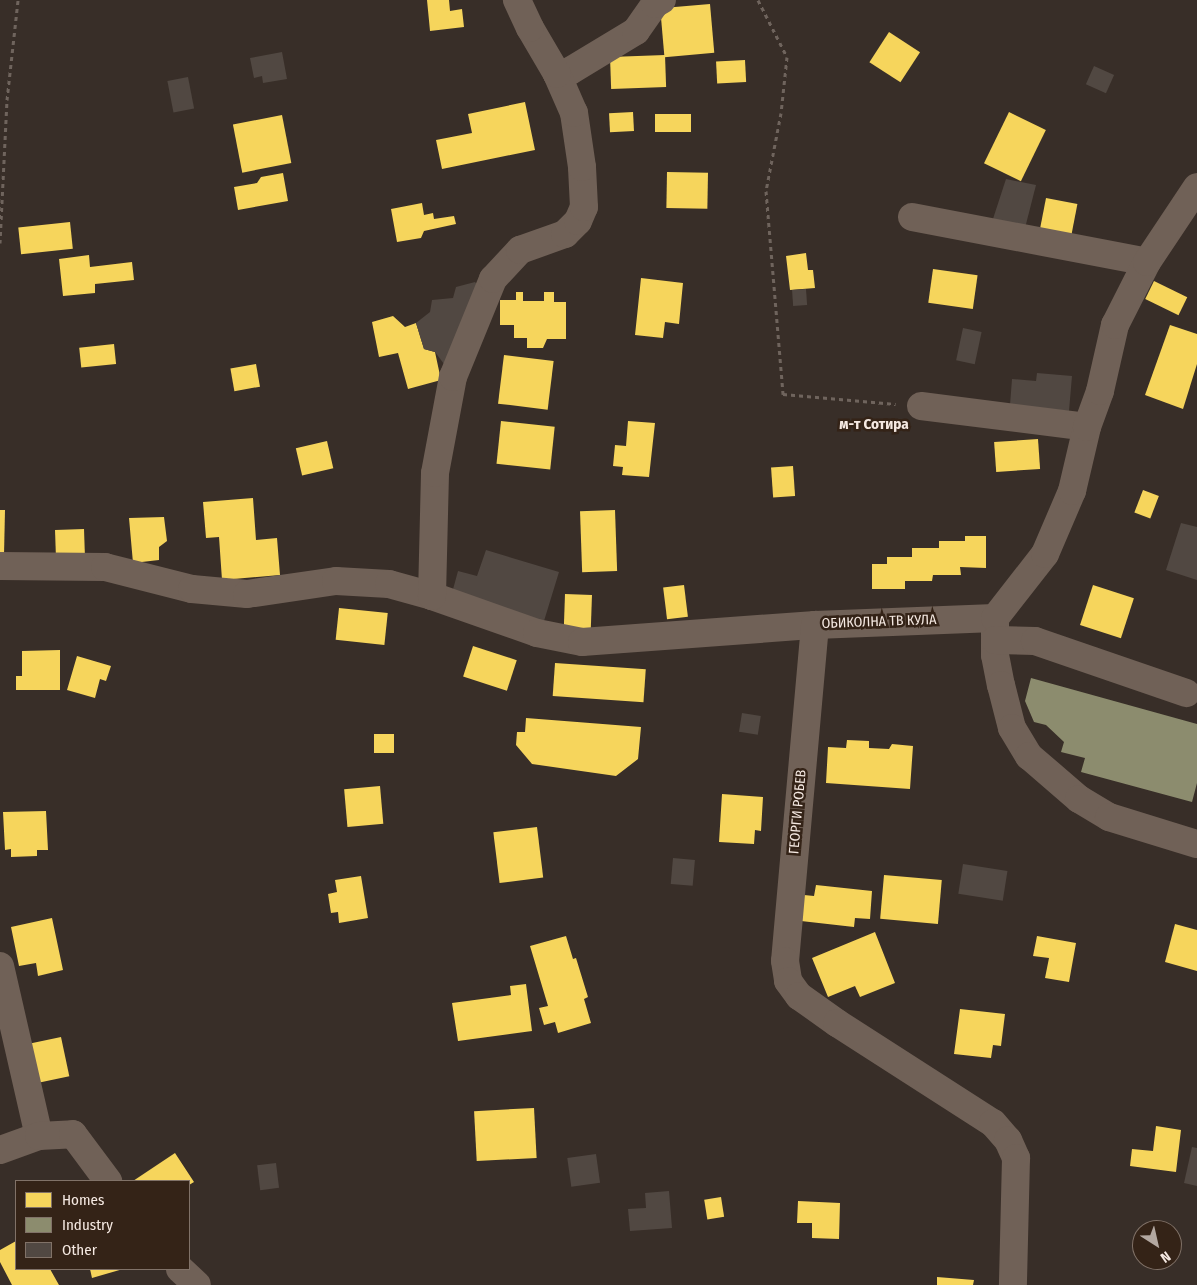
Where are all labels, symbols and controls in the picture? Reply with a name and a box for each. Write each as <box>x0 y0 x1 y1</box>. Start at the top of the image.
district label: м-т Сотира <box>839 416 909 434</box>
street label: ОБИКОЛНА ТВ КУЛА <box>821 612 937 632</box>
street label: ГЕОРГИ РОБЕВ <box>786 769 810 855</box>
legend <box>15 1180 190 1270</box>
text: Homes <box>62 1191 104 1209</box>
text: Industry <box>62 1216 113 1234</box>
north arrow <box>1132 1220 1182 1270</box>
text: Other <box>62 1241 97 1259</box>
text: N <box>1157 1248 1174 1266</box>

